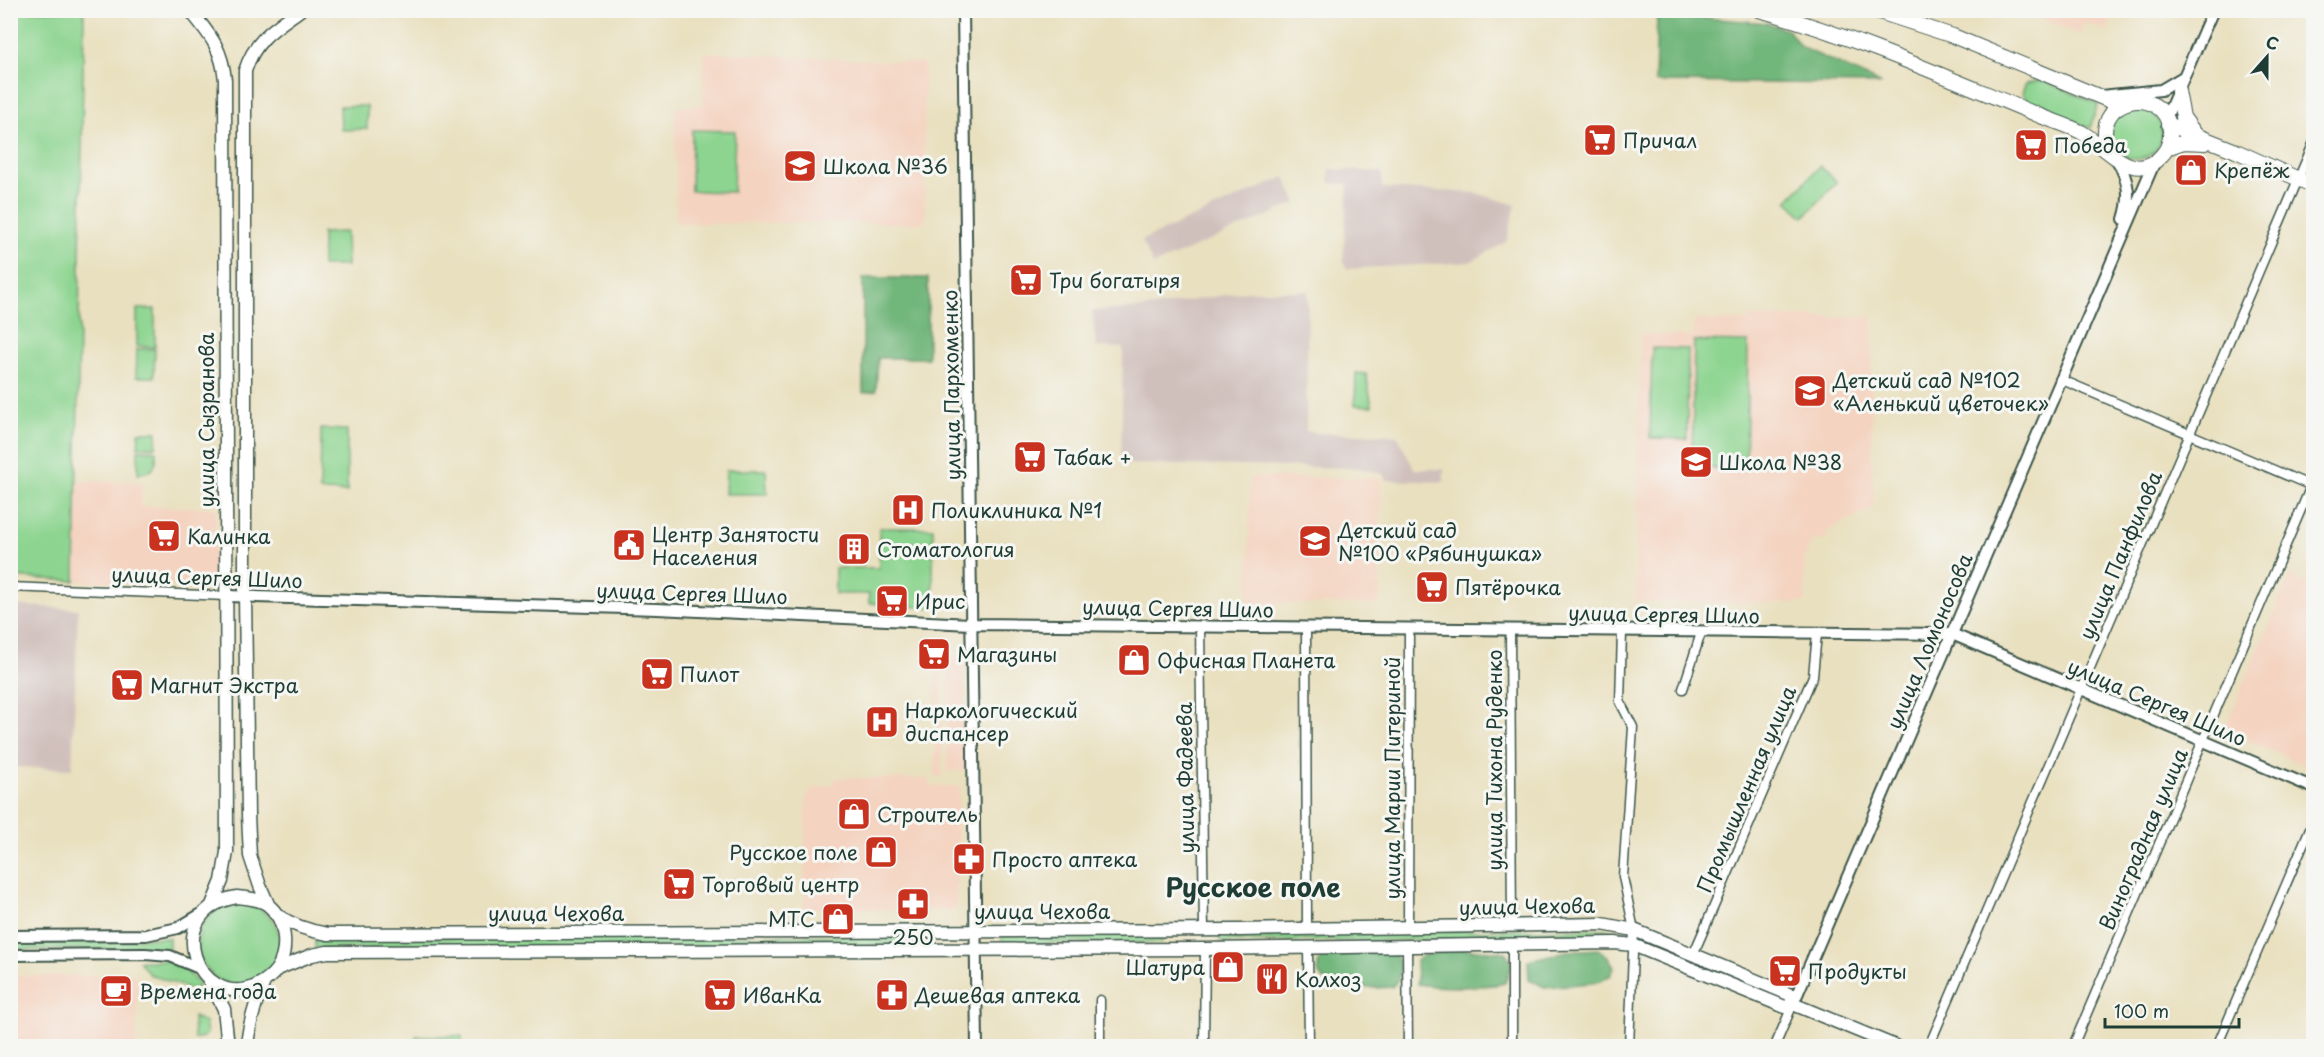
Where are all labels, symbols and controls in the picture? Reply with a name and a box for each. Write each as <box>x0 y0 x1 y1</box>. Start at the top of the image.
north arrow <box>2237 27 2297 87</box>
text: С <box>2263 29 2283 55</box>
supermarket icon: Причал <box>1582 122 1618 158</box>
place label: Причал <box>1623 125 1697 155</box>
supermarket icon: Победа <box>2013 127 2049 163</box>
place label: Победа <box>2054 130 2128 160</box>
school or university icon: Школа №36 <box>782 148 818 184</box>
place label: Школа №36 <box>823 151 948 181</box>
shop icon: Крепёж <box>2173 152 2209 188</box>
place label: Крепёж <box>2214 155 2290 185</box>
supermarket icon: Три богатыря <box>1008 262 1044 298</box>
place label: Три богатыря <box>1049 265 1181 295</box>
street label: улица Пархоменко <box>934 289 968 481</box>
street label: улица Сызранова <box>191 332 221 508</box>
place label: Детский сад №102 «Аленький цветочек» <box>1832 365 2049 418</box>
school or university icon: Детский сад №102 «Аленький цветочек» <box>1792 373 1828 409</box>
supermarket icon: Табак + <box>1012 439 1048 475</box>
place label: Табак + <box>1053 442 1132 472</box>
school or university icon: Школа №38 <box>1678 444 1714 480</box>
place label: Школа №38 <box>1719 447 1842 477</box>
street label: улица Панфилова <box>2071 466 2169 644</box>
hospital icon: Поликлиника №1 <box>890 492 926 528</box>
place label: Поликлиника №1 <box>931 495 1102 525</box>
place label: Детский сад №100 «Рябинушка» <box>1337 515 1542 568</box>
supermarket icon: Калинка <box>146 518 182 554</box>
place label: Центр Занятости Населения <box>652 519 819 572</box>
place label: Калинка <box>187 521 271 551</box>
school or university icon: Детский сад №100 «Рябинушка» <box>1297 523 1333 559</box>
public building icon: Центр Занятости Населения <box>611 527 647 563</box>
building icon: Стоматология <box>836 531 872 567</box>
place label: Стоматология <box>877 534 1015 564</box>
street label: улица Ломоносова <box>1878 548 1980 734</box>
street label: улица Сергея Шило <box>111 559 303 595</box>
supermarket icon: Пятёрочка <box>1414 569 1450 605</box>
place label: Пятёрочка <box>1455 572 1561 602</box>
street label: улица Сергея Шило <box>596 575 788 611</box>
supermarket icon: Ирис <box>874 583 910 619</box>
place label: Ирис <box>915 586 966 616</box>
street label: улица Сергея Шило <box>1082 591 1274 625</box>
street label: улица Сергея Шило <box>1568 597 1760 631</box>
supermarket icon: Магазины <box>916 636 952 672</box>
place label: Магазины <box>957 639 1057 669</box>
shop icon: Офисная Планета <box>1116 642 1152 678</box>
place label: Офисная Планета <box>1157 645 1336 675</box>
street label: улица Тихона Руденко <box>1479 649 1509 871</box>
street label: улица Сергея Шило <box>2063 651 2251 753</box>
supermarket icon: Пилот <box>639 656 675 692</box>
street label: улица Марии Питериной <box>1377 656 1407 900</box>
place label: Пилот <box>680 659 739 689</box>
supermarket icon: Магнит Экстра <box>109 667 145 703</box>
place label: Магнит Экстра <box>150 670 299 700</box>
street label: Промышленная улица <box>1689 681 1803 897</box>
place label: Наркологический диспансер <box>905 695 1078 748</box>
street label: улица Фадеева <box>1169 701 1201 854</box>
hospital icon: Наркологический диспансер <box>864 704 900 740</box>
street label: Виноградная улица <box>2091 743 2195 935</box>
shop icon: Строитель <box>836 796 872 832</box>
place label: Строитель <box>877 799 978 829</box>
shop icon: Русское поле <box>863 834 899 870</box>
place label: Русское поле <box>729 837 858 867</box>
pharmacy icon: Просто аптека <box>951 841 987 877</box>
place label: Просто аптека <box>992 844 1138 874</box>
supermarket icon: Торговый центр <box>661 866 697 902</box>
district label: Русское поле <box>1166 867 1340 906</box>
place label: Торговый центр <box>702 869 859 899</box>
pharmacy icon: 250 <box>895 886 931 922</box>
street label: улица Чехова <box>1459 890 1596 922</box>
street label: улица Чехова <box>974 896 1111 926</box>
street label: улица Чехова <box>488 898 625 928</box>
shop icon: МТС <box>820 901 856 937</box>
place label: МТС <box>768 904 815 934</box>
place label: 250 <box>892 922 934 952</box>
shop icon: Шатура <box>1210 949 1246 985</box>
place label: Шатура <box>1126 952 1206 982</box>
supermarket icon: Продукты <box>1767 953 1803 989</box>
place label: Продукты <box>1808 956 1907 986</box>
restaurant icon: Колхоз <box>1254 961 1290 997</box>
place label: Колхоз <box>1295 964 1361 994</box>
cafe icon: Времена года <box>98 973 134 1009</box>
place label: Времена года <box>139 976 277 1006</box>
supermarket icon: ИванКа <box>702 977 738 1013</box>
pharmacy icon: Дешевая аптека <box>874 977 910 1013</box>
place label: ИванКа <box>743 980 822 1010</box>
place label: Дешевая аптека <box>914 980 1081 1010</box>
scale bar <box>2105 991 2238 1029</box>
text: 100 m <box>2114 997 2169 1024</box>

